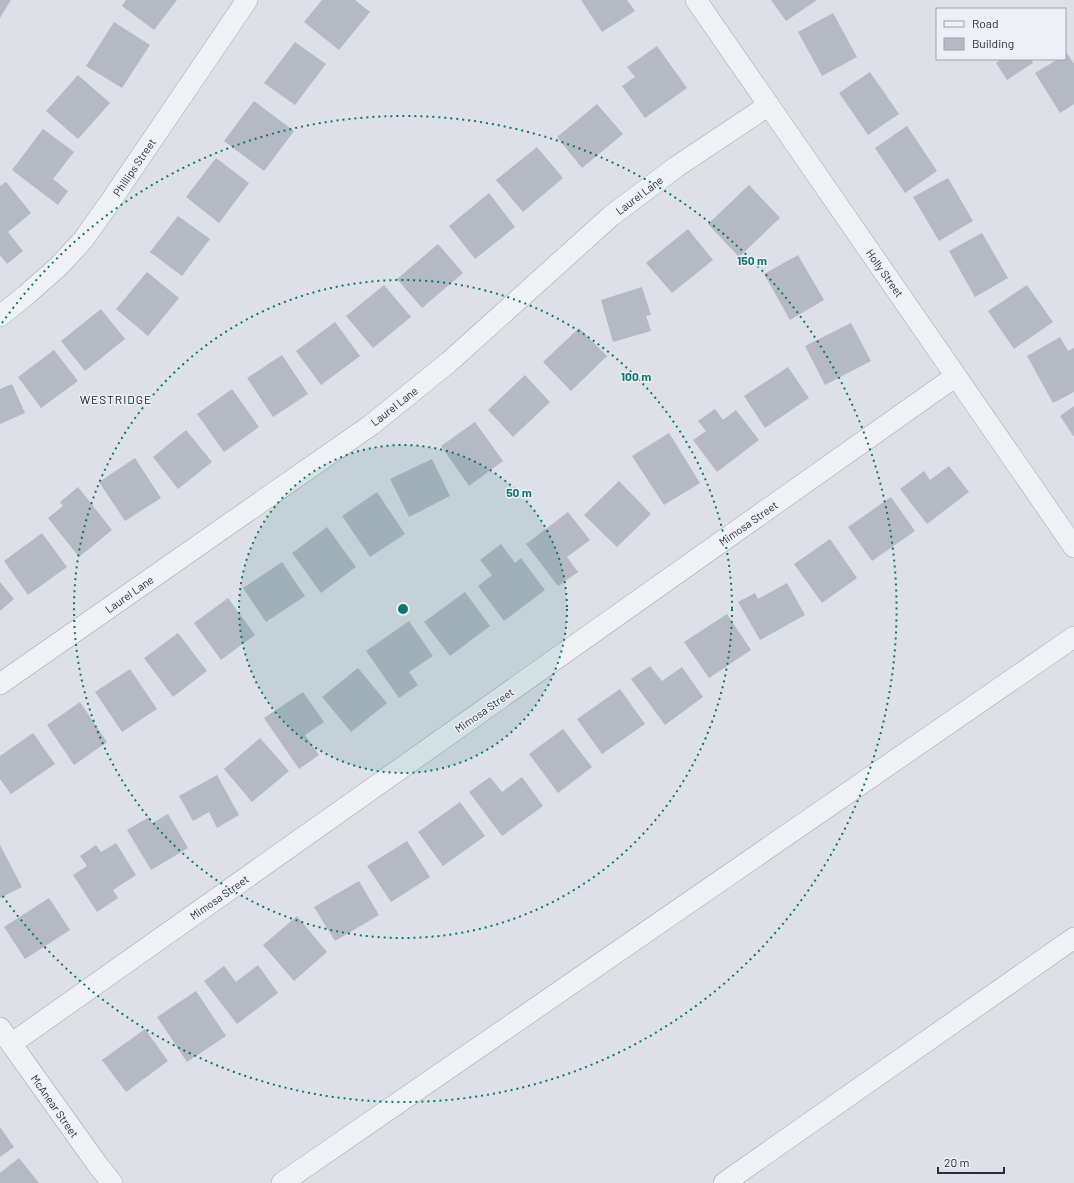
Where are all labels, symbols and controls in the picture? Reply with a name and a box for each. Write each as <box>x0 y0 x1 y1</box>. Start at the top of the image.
legend <box>936 8 1066 60</box>
text: Road <box>972 16 999 30</box>
text: Building <box>972 36 1014 50</box>
street label: Phillips Street <box>110 136 158 198</box>
street label: Laurel Lane <box>613 173 665 217</box>
street label: Holly Street <box>864 247 906 299</box>
text: 150 m <box>737 253 767 267</box>
text: 100 m <box>621 369 651 383</box>
street label: Laurel Lane <box>368 384 420 428</box>
district label: WESTRIDGE <box>80 392 152 406</box>
text: 50 m <box>506 485 532 499</box>
street label: Mimosa Street <box>716 498 780 548</box>
street label: Laurel Lane <box>102 573 156 615</box>
centre of rings <box>396 602 410 616</box>
street label: Mimosa Street <box>452 685 516 735</box>
street label: Mimosa Street <box>187 872 251 922</box>
street label: McAnear Street <box>29 1072 81 1140</box>
scale bar <box>938 1149 1004 1175</box>
text: 20 m <box>944 1155 970 1169</box>

